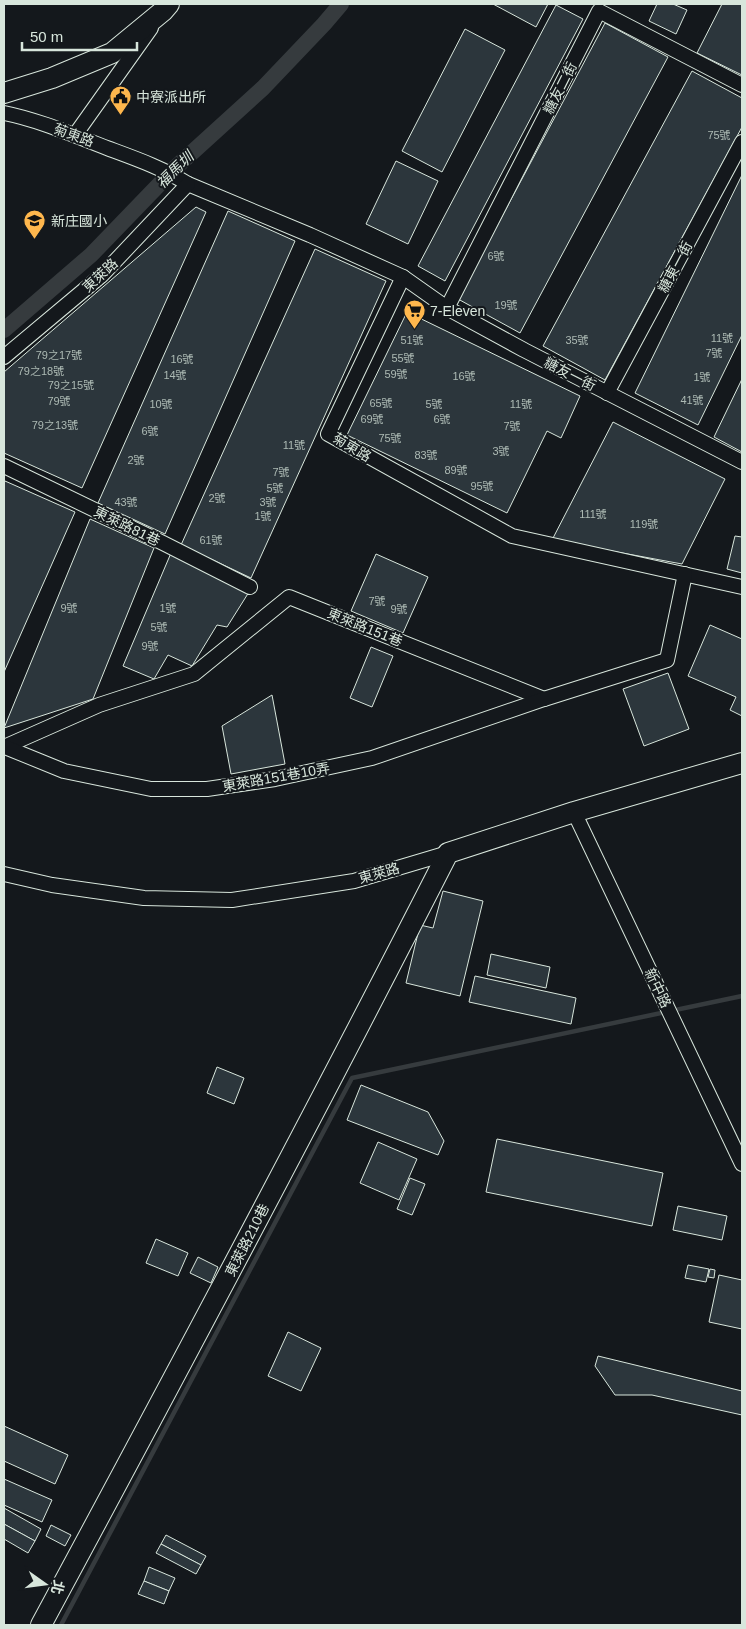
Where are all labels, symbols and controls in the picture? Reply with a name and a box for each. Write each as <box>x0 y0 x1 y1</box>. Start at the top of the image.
scale bar <box>22 20 138 52</box>
text: 50 m <box>30 28 63 45</box>
street label: 糖友二街 <box>540 59 580 117</box>
public building icon: 中寮派出所 <box>108 85 132 116</box>
place label: 中寮派出所 <box>136 89 206 105</box>
street label: 菊東路 <box>52 120 96 150</box>
house number: 75號 <box>707 129 731 141</box>
water label: 福馬圳 <box>153 147 198 191</box>
school or university icon: 新庄國小 <box>23 209 47 240</box>
place label: 新庄國小 <box>51 213 107 229</box>
street label: 糖東一街 <box>655 239 695 295</box>
house number: 6號 <box>487 250 505 262</box>
street label: 東萊路 <box>79 255 121 295</box>
supermarket icon: 7-Eleven <box>402 299 426 330</box>
house number: 19號 <box>494 299 518 311</box>
place label: 7-Eleven <box>430 303 485 319</box>
house number: 11號 <box>711 332 733 344</box>
house number: 51號 <box>400 334 424 346</box>
house number: 35號 <box>565 334 589 346</box>
house number: 7號 <box>705 347 723 359</box>
house number: 79之17號 <box>36 349 82 361</box>
house number: 55號 <box>391 352 415 364</box>
house number: 16號 <box>170 353 194 365</box>
street label: 糖友一街 <box>541 354 599 394</box>
house number: 79之18號 <box>18 365 64 377</box>
house number: 59號 <box>384 368 408 380</box>
house number: 14號 <box>163 369 187 381</box>
house number: 16號 <box>452 370 476 382</box>
house number: 1號 <box>693 371 711 383</box>
house number: 79之15號 <box>48 379 94 391</box>
house number: 41號 <box>680 394 704 406</box>
house number: 79號 <box>47 395 71 407</box>
house number: 65號 <box>369 397 393 409</box>
house number: 10號 <box>149 398 173 410</box>
house number: 5號 <box>425 398 443 410</box>
house number: 11號 <box>510 398 532 410</box>
house number: 69號 <box>360 413 384 425</box>
house number: 6號 <box>433 413 451 425</box>
house number: 79之13號 <box>32 419 78 431</box>
house number: 7號 <box>503 420 521 432</box>
house number: 6號 <box>141 425 159 437</box>
street label: 菊東路 <box>330 429 374 465</box>
house number: 75號 <box>378 432 402 444</box>
house number: 11號 <box>283 439 305 451</box>
house number: 3號 <box>492 445 510 457</box>
house number: 83號 <box>414 449 438 461</box>
house number: 2號 <box>127 454 145 466</box>
house number: 89號 <box>444 464 468 476</box>
house number: 7號 <box>272 466 290 478</box>
house number: 95號 <box>470 480 494 492</box>
house number: 5號 <box>266 482 284 494</box>
house number: 2號 <box>208 492 226 504</box>
house number: 43號 <box>114 496 138 508</box>
house number: 3號 <box>259 496 277 508</box>
street label: 東萊路81巷 <box>91 503 163 549</box>
house number: 111號 <box>579 508 607 520</box>
house number: 1號 <box>254 510 272 522</box>
house number: 119號 <box>630 518 658 530</box>
house number: 61號 <box>199 534 223 546</box>
house number: 7號 <box>368 595 386 607</box>
house number: 9號 <box>60 602 78 614</box>
house number: 1號 <box>159 602 177 614</box>
house number: 9號 <box>390 603 408 615</box>
street label: 東萊路151巷 <box>325 605 405 649</box>
house number: 5號 <box>150 621 168 633</box>
house number: 9號 <box>141 640 159 652</box>
street label: 東萊路151巷10弄 <box>221 760 331 794</box>
street label: 東萊路 <box>357 860 401 886</box>
street label: 新中路 <box>642 966 674 1010</box>
street label: 東萊路210巷 <box>222 1201 272 1279</box>
north arrow <box>20 1559 70 1609</box>
text: 北 <box>48 1578 67 1596</box>

